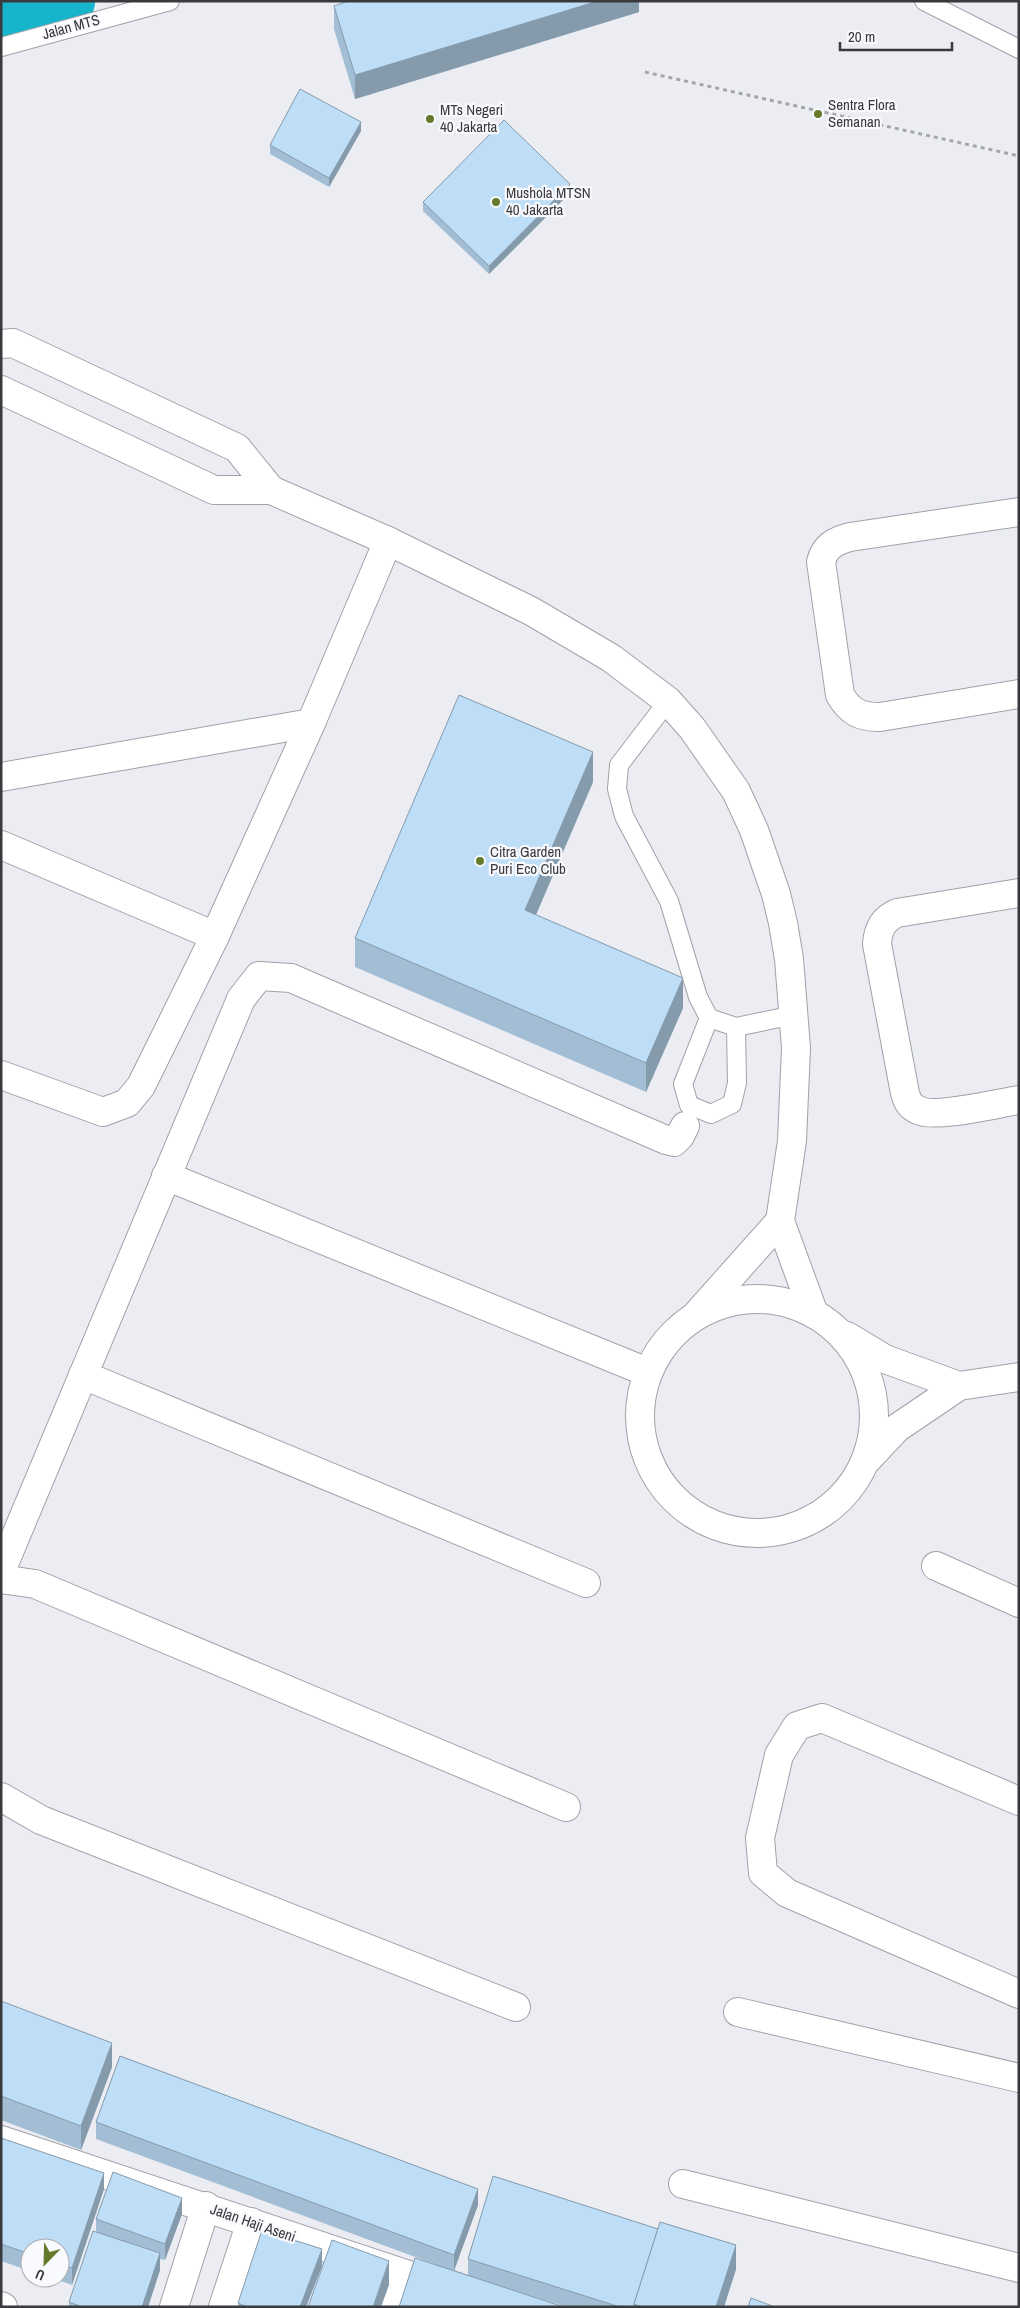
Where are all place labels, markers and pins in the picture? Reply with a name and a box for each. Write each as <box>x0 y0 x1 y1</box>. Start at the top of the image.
place label: Sentra Flora Semanan <box>828 94 896 132</box>
place label: MTs Negeri 40 Jakarta <box>440 99 503 137</box>
marker: Sentra Flora Semanan <box>812 108 824 120</box>
marker: MTs Negeri 40 Jakarta <box>424 113 436 125</box>
place label: Mushola MTSN 40 Jakarta <box>506 182 591 220</box>
marker: Mushola MTSN 40 Jakarta <box>490 196 502 208</box>
place label: Citra Garden Puri Eco Club <box>490 841 566 879</box>
marker: Citra Garden Puri Eco Club <box>474 855 486 867</box>

